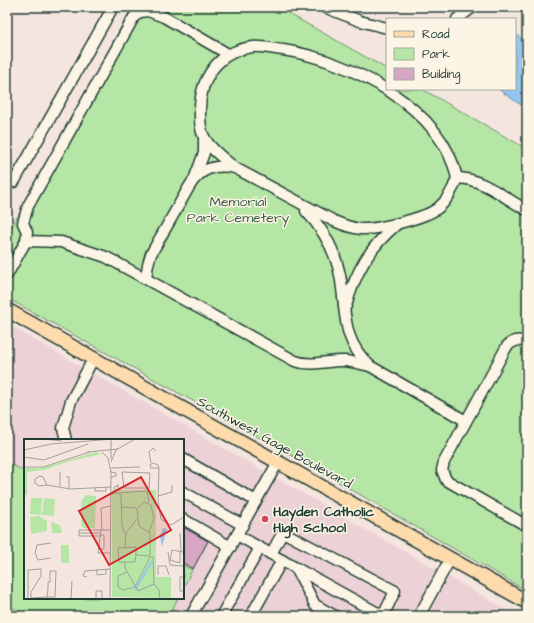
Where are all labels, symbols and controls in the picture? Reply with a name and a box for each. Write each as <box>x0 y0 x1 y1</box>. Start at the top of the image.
legend <box>386 18 516 90</box>
text: Road <box>422 26 450 43</box>
text: Park <box>422 46 450 63</box>
text: Building <box>422 66 460 84</box>
park label: Memorial Park Cemetery <box>187 192 290 228</box>
street label: Southwest Gage Boulevard <box>193 392 356 494</box>
inset map <box>24 439 184 599</box>
place label: Hayden Catholic High School <box>273 502 374 539</box>
marker: Hayden Catholic High School <box>260 514 270 524</box>

